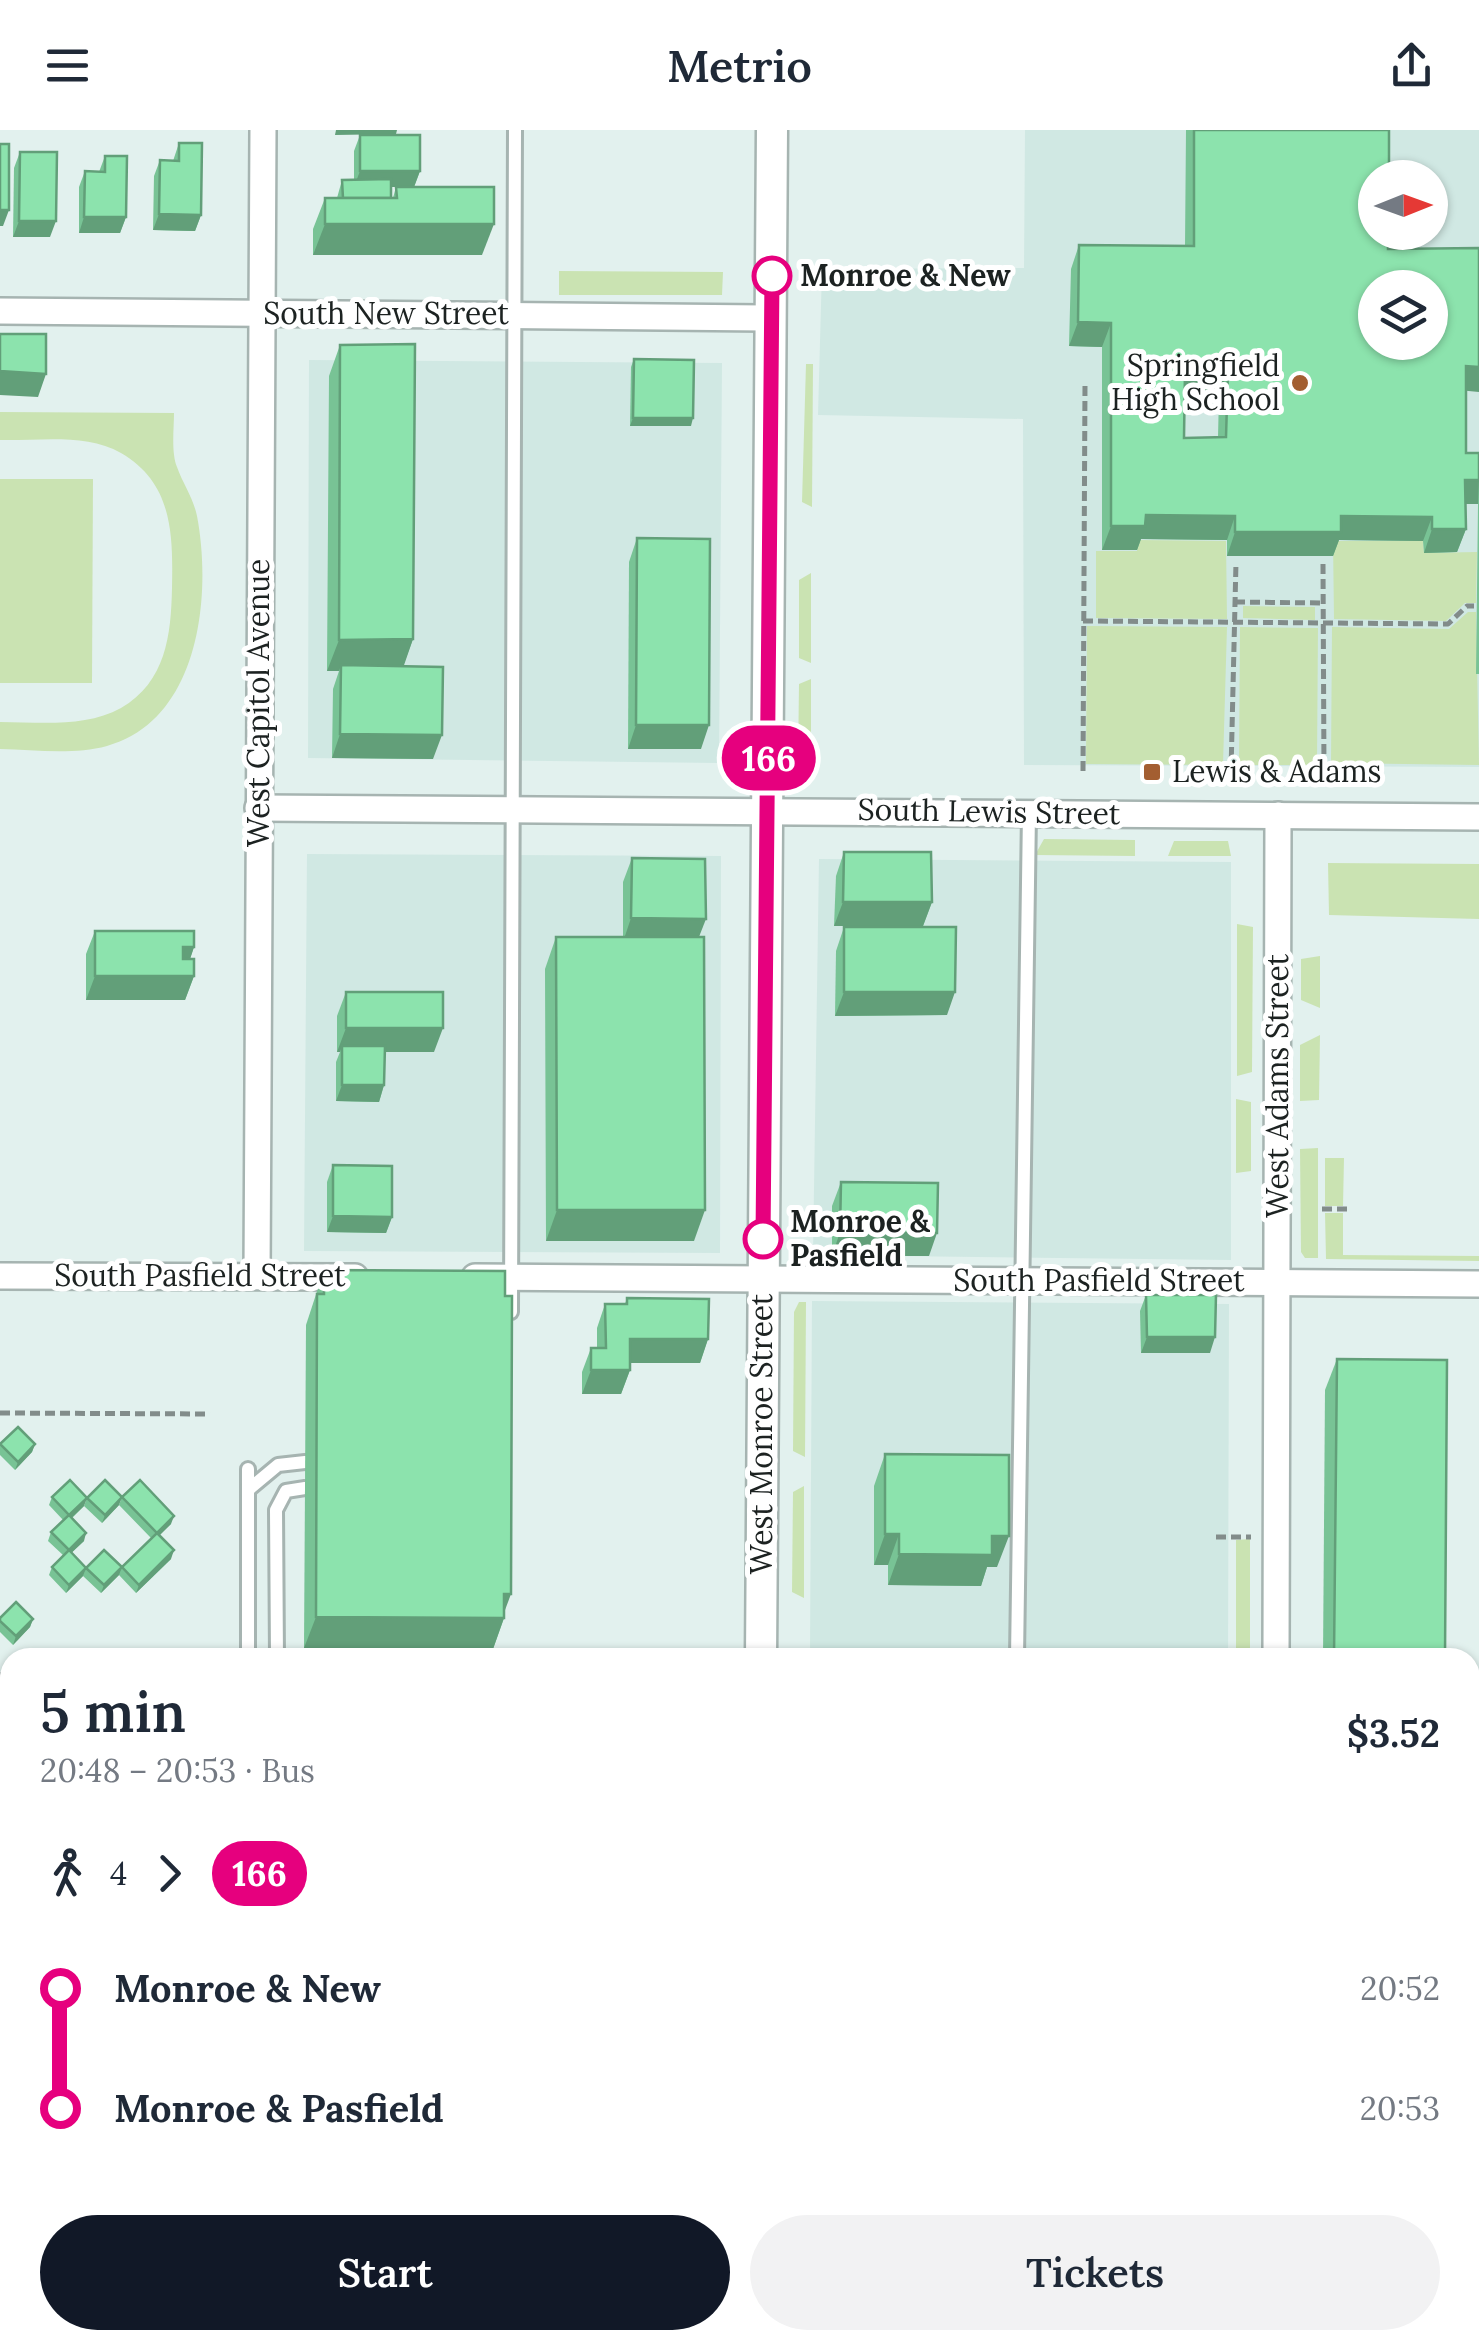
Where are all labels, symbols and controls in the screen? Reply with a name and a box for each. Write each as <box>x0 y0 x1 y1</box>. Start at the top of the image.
text: Metrio <box>667 37 812 94</box>
icon: menu <box>40 38 95 93</box>
icon: share <box>1384 38 1439 93</box>
north arrow <box>1358 160 1448 250</box>
map controls <box>1358 160 1448 360</box>
place label: Monroe & New <box>800 256 1011 294</box>
marker: Monroe & New <box>753 257 791 295</box>
button: layers <box>1358 270 1448 360</box>
street label: South New Street <box>263 294 509 332</box>
place label: Springfield High School <box>1111 346 1280 419</box>
marker: Springfield High School <box>1289 372 1311 394</box>
street label: West Capitol Avenue <box>239 559 277 847</box>
line badge: 166 <box>712 726 826 790</box>
text: 166 <box>742 736 796 781</box>
place label: Lewis & Adams <box>1172 752 1381 790</box>
marker: Lewis & Adams <box>1141 761 1163 783</box>
street label: South Lewis Street <box>857 790 1121 832</box>
street label: West Adams Street <box>1258 954 1296 1218</box>
place label: Monroe & Pasfield <box>790 1202 931 1274</box>
marker: Monroe & Pasfield <box>744 1220 782 1258</box>
street label: South Pasfield Street <box>54 1256 346 1294</box>
street label: South Pasfield Street <box>953 1261 1245 1299</box>
street label: West Monroe Street <box>742 1293 780 1574</box>
text: 5 min <box>40 1677 186 1747</box>
text: $3.52 <box>1347 1709 1440 1757</box>
text: 20:48 – 20:53 · Bus <box>40 1750 315 1791</box>
icon: walk <box>40 1846 95 1901</box>
icon: forward <box>142 1846 197 1901</box>
text: 166 <box>232 1851 287 1896</box>
text: 4 <box>110 1853 127 1894</box>
text: Monroe & New <box>114 1964 381 2012</box>
text: 20:52 <box>1360 1968 1440 2009</box>
text: Monroe & Pasfield <box>114 2084 444 2132</box>
text: 20:53 <box>1360 2088 1440 2129</box>
button: Start <box>40 2215 730 2330</box>
button: Tickets <box>750 2215 1440 2330</box>

